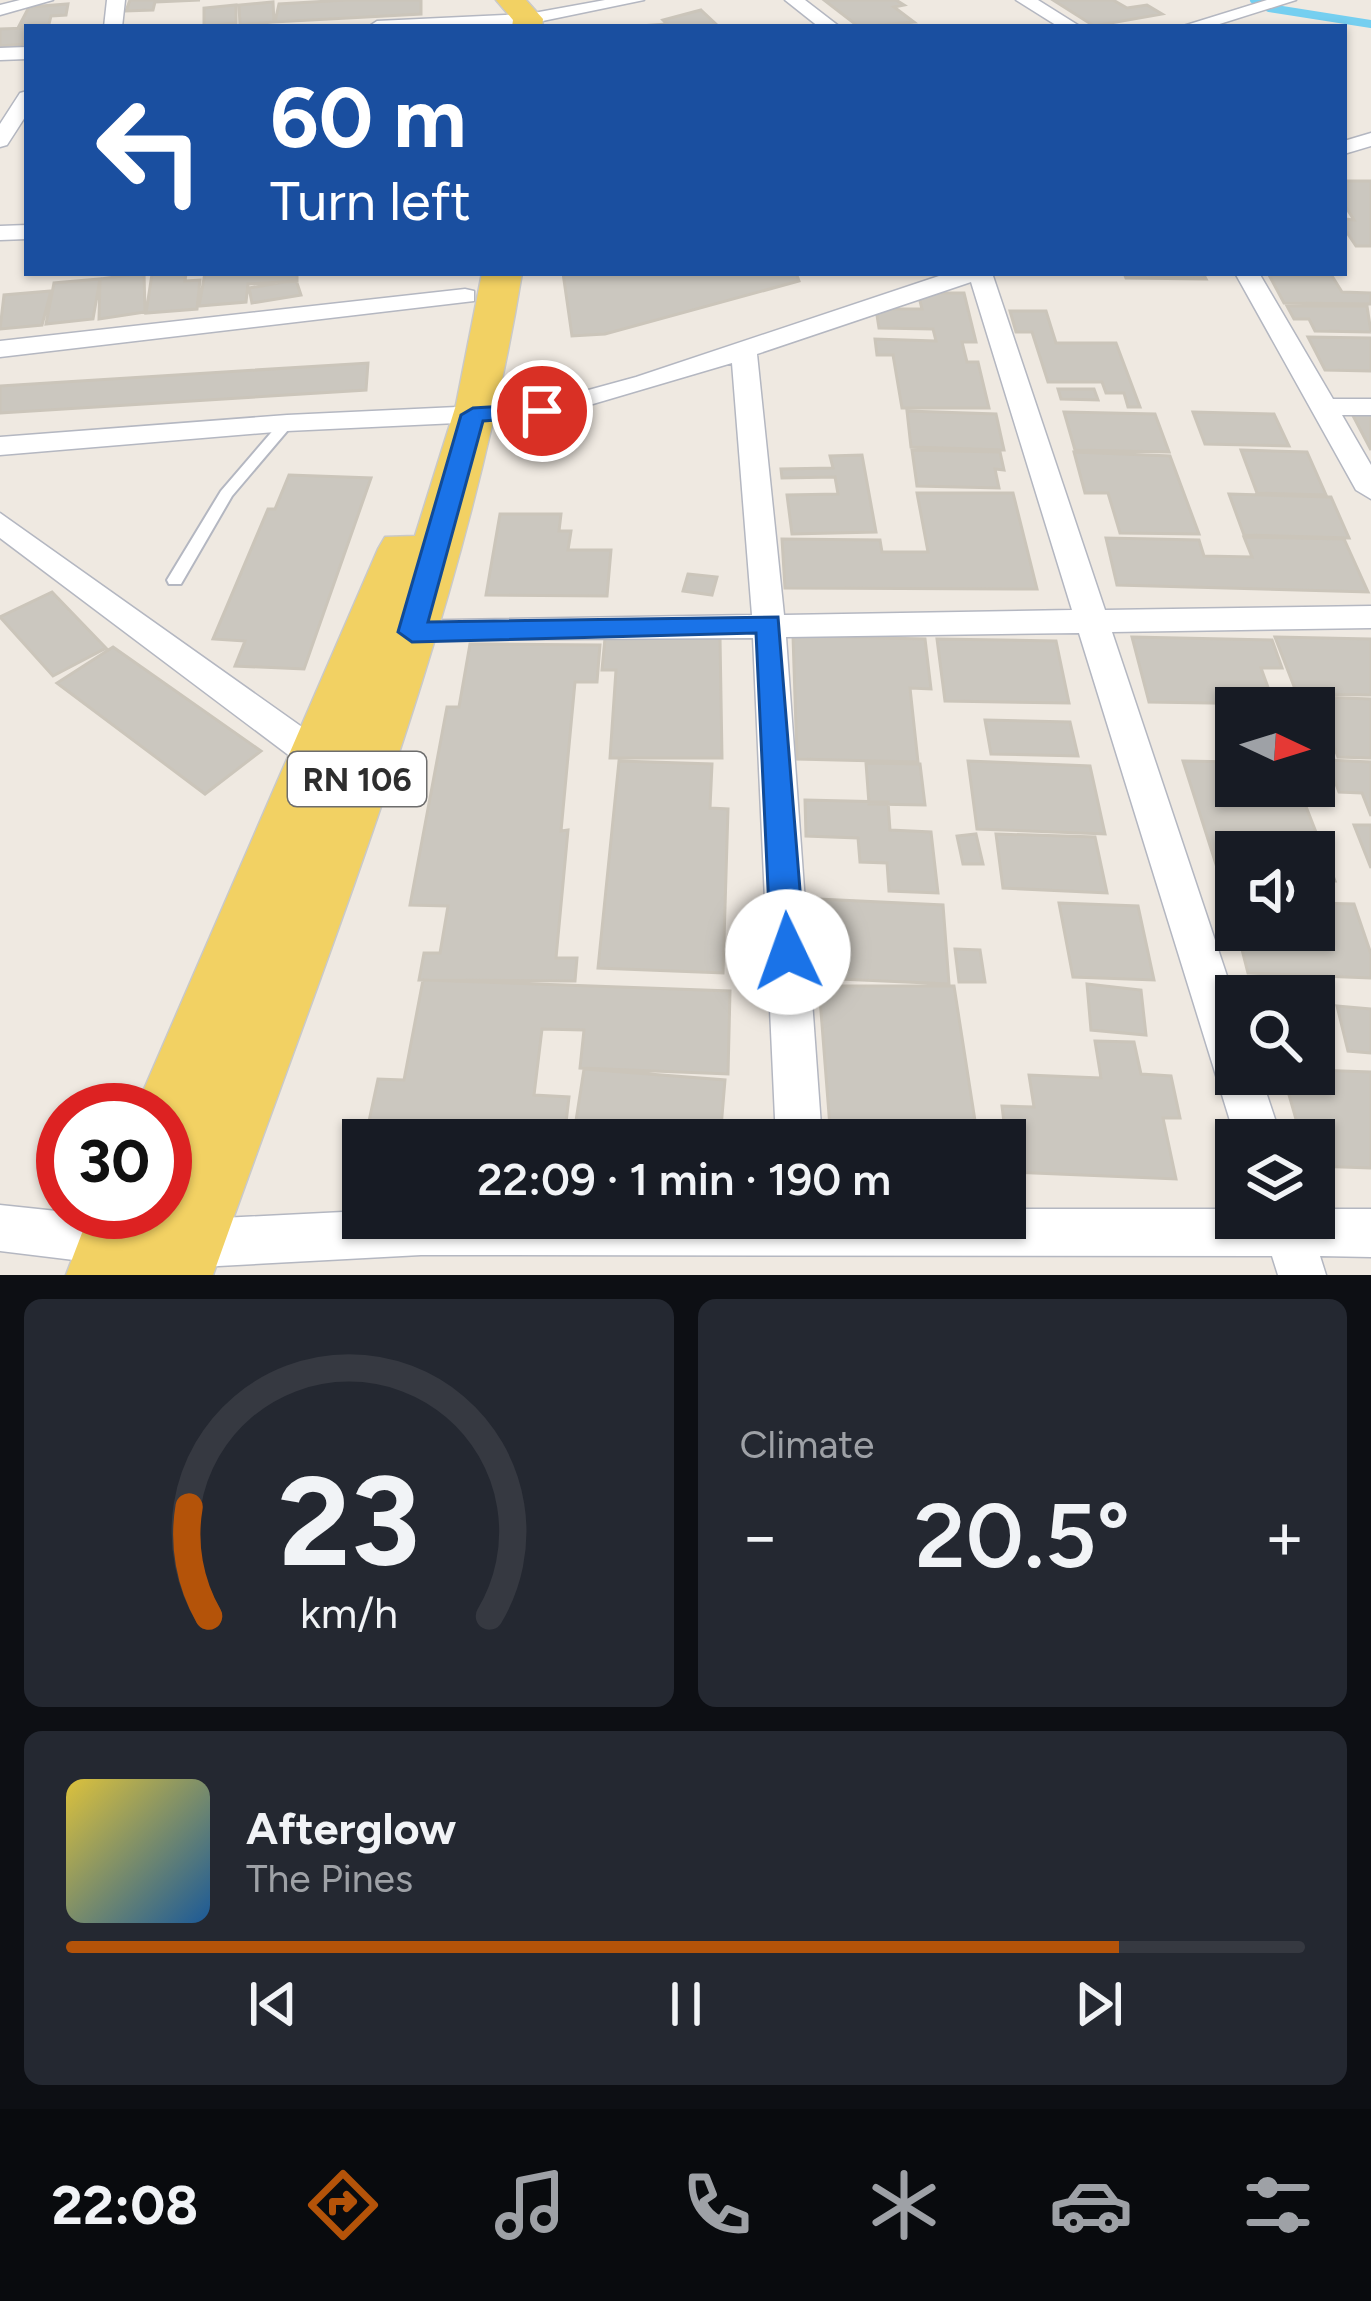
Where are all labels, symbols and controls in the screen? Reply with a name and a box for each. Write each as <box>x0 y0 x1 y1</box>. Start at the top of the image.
text: 60 m <box>270 67 466 168</box>
icon: left <box>72 72 228 228</box>
text: Turn left <box>270 169 471 234</box>
pin <box>491 360 593 462</box>
icon: arrive <box>509 378 575 444</box>
north arrow <box>1215 687 1335 807</box>
map controls <box>1215 687 1335 1239</box>
road number: RN 106 <box>288 752 426 806</box>
button: sound <box>1215 831 1335 951</box>
position arrow <box>725 889 851 1015</box>
button: search <box>1215 975 1335 1095</box>
speed limit sign: 30 <box>36 1083 192 1239</box>
button: layers <box>1215 1119 1335 1239</box>
text: 22:09 · 1 min · 190 m <box>477 1152 891 1206</box>
text: Climate <box>740 1421 874 1468</box>
text: 23 <box>278 1446 420 1596</box>
text: 20.5° <box>914 1481 1130 1590</box>
text: − <box>740 1496 781 1576</box>
text: + <box>1264 1496 1305 1576</box>
text: km/h <box>300 1587 398 1639</box>
text: Afterglow <box>246 1801 456 1855</box>
text: The Pines <box>246 1855 413 1902</box>
icon: previous <box>240 1971 306 2037</box>
icon: pause <box>653 1971 719 2037</box>
icon: next <box>1066 1971 1132 2037</box>
icon: directions <box>301 2163 385 2247</box>
icon: music <box>488 2163 572 2247</box>
icon: phone <box>675 2163 759 2247</box>
icon: climate <box>862 2163 946 2247</box>
icon: car <box>1049 2163 1133 2247</box>
icon: filters <box>1236 2163 1320 2247</box>
text: 22:08 <box>51 2173 198 2238</box>

